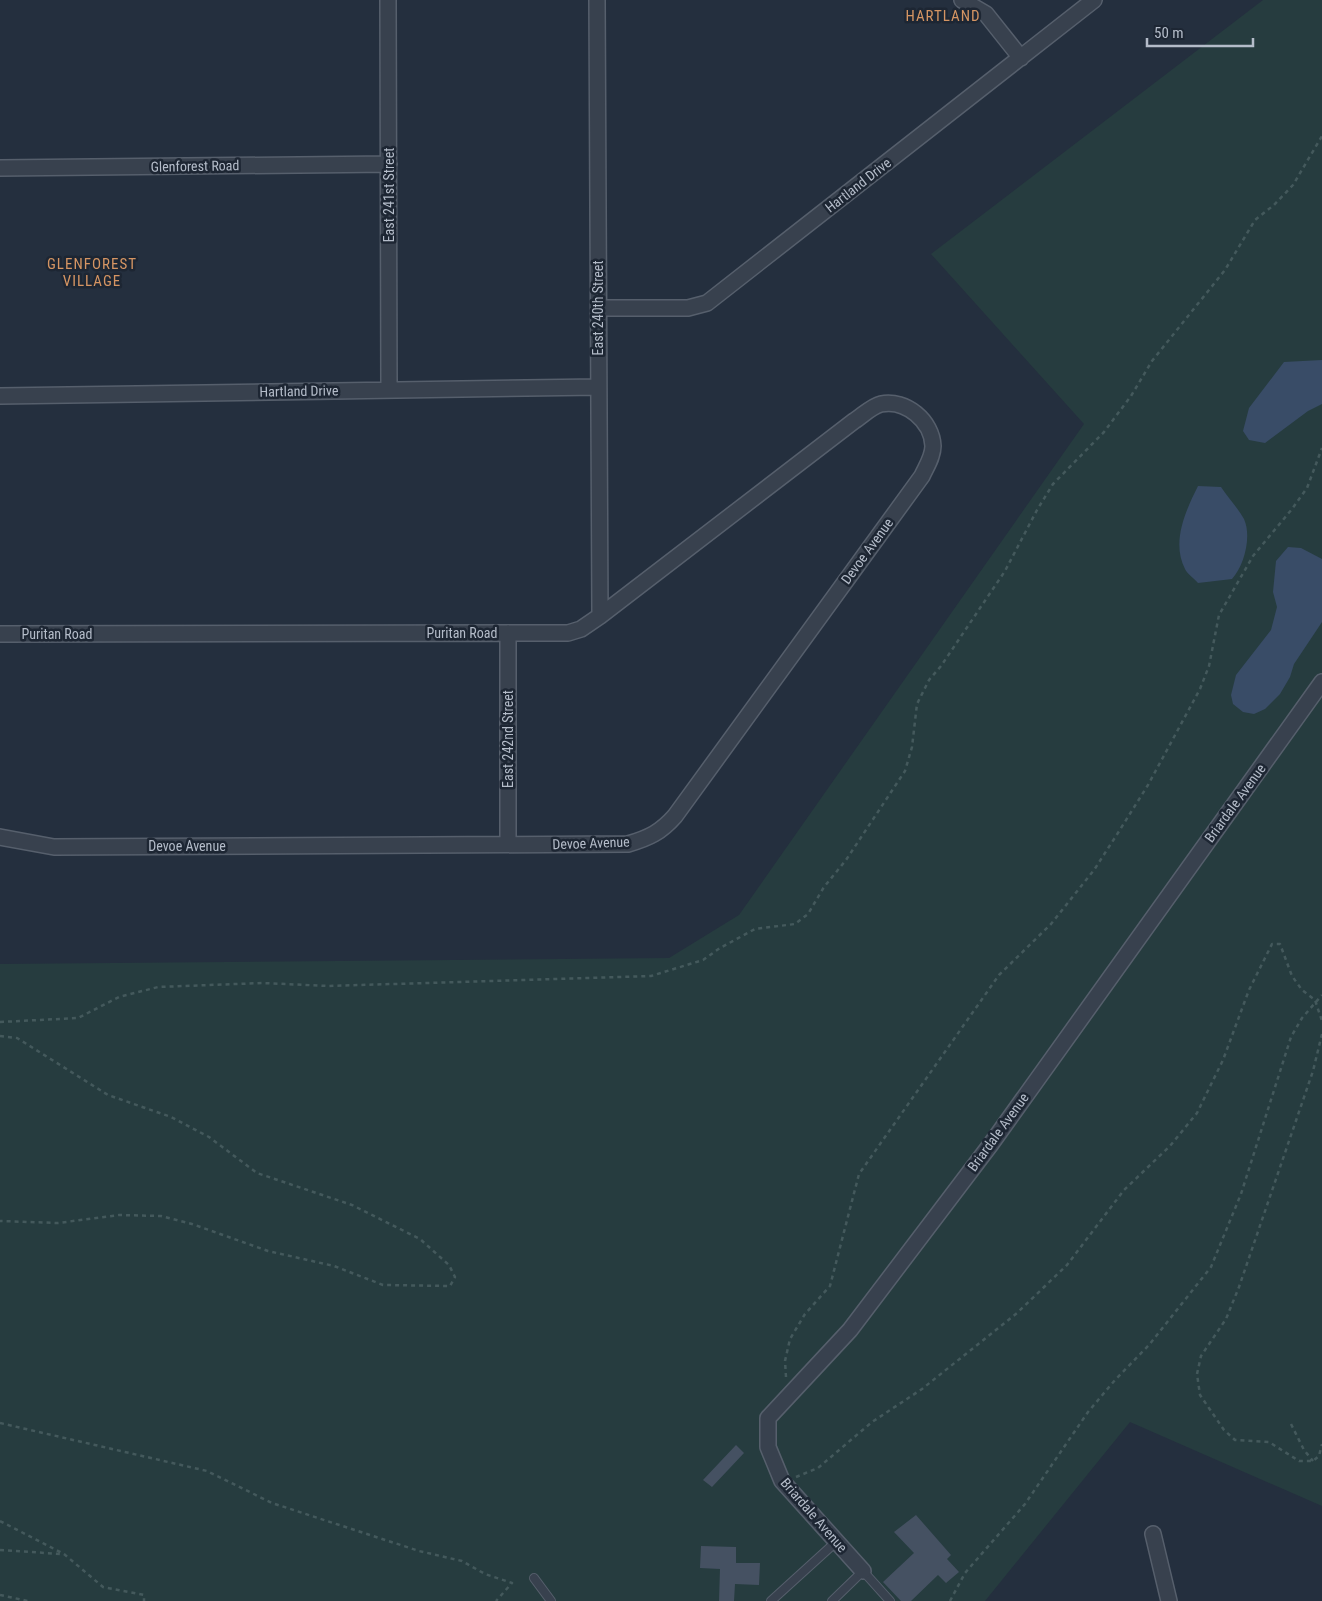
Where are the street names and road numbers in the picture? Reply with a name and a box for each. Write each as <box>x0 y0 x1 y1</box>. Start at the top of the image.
street label: East 241st Street <box>381 148 397 242</box>
street label: Hartland Drive <box>822 154 894 216</box>
street label: Glenforest Road <box>150 157 240 175</box>
street label: East 240th Street <box>590 260 606 356</box>
street label: Hartland Drive <box>259 382 339 400</box>
street label: Devoe Avenue <box>838 515 896 587</box>
street label: Puritan Road <box>427 625 497 641</box>
street label: Puritan Road <box>22 626 92 642</box>
street label: East 242nd Street <box>500 690 516 788</box>
street label: Briardale Avenue <box>1201 760 1269 845</box>
street label: Devoe Avenue <box>552 834 630 852</box>
street label: Devoe Avenue <box>148 838 226 854</box>
street label: Briardale Avenue <box>964 1089 1032 1174</box>
street label: Briardale Avenue <box>777 1475 851 1556</box>

